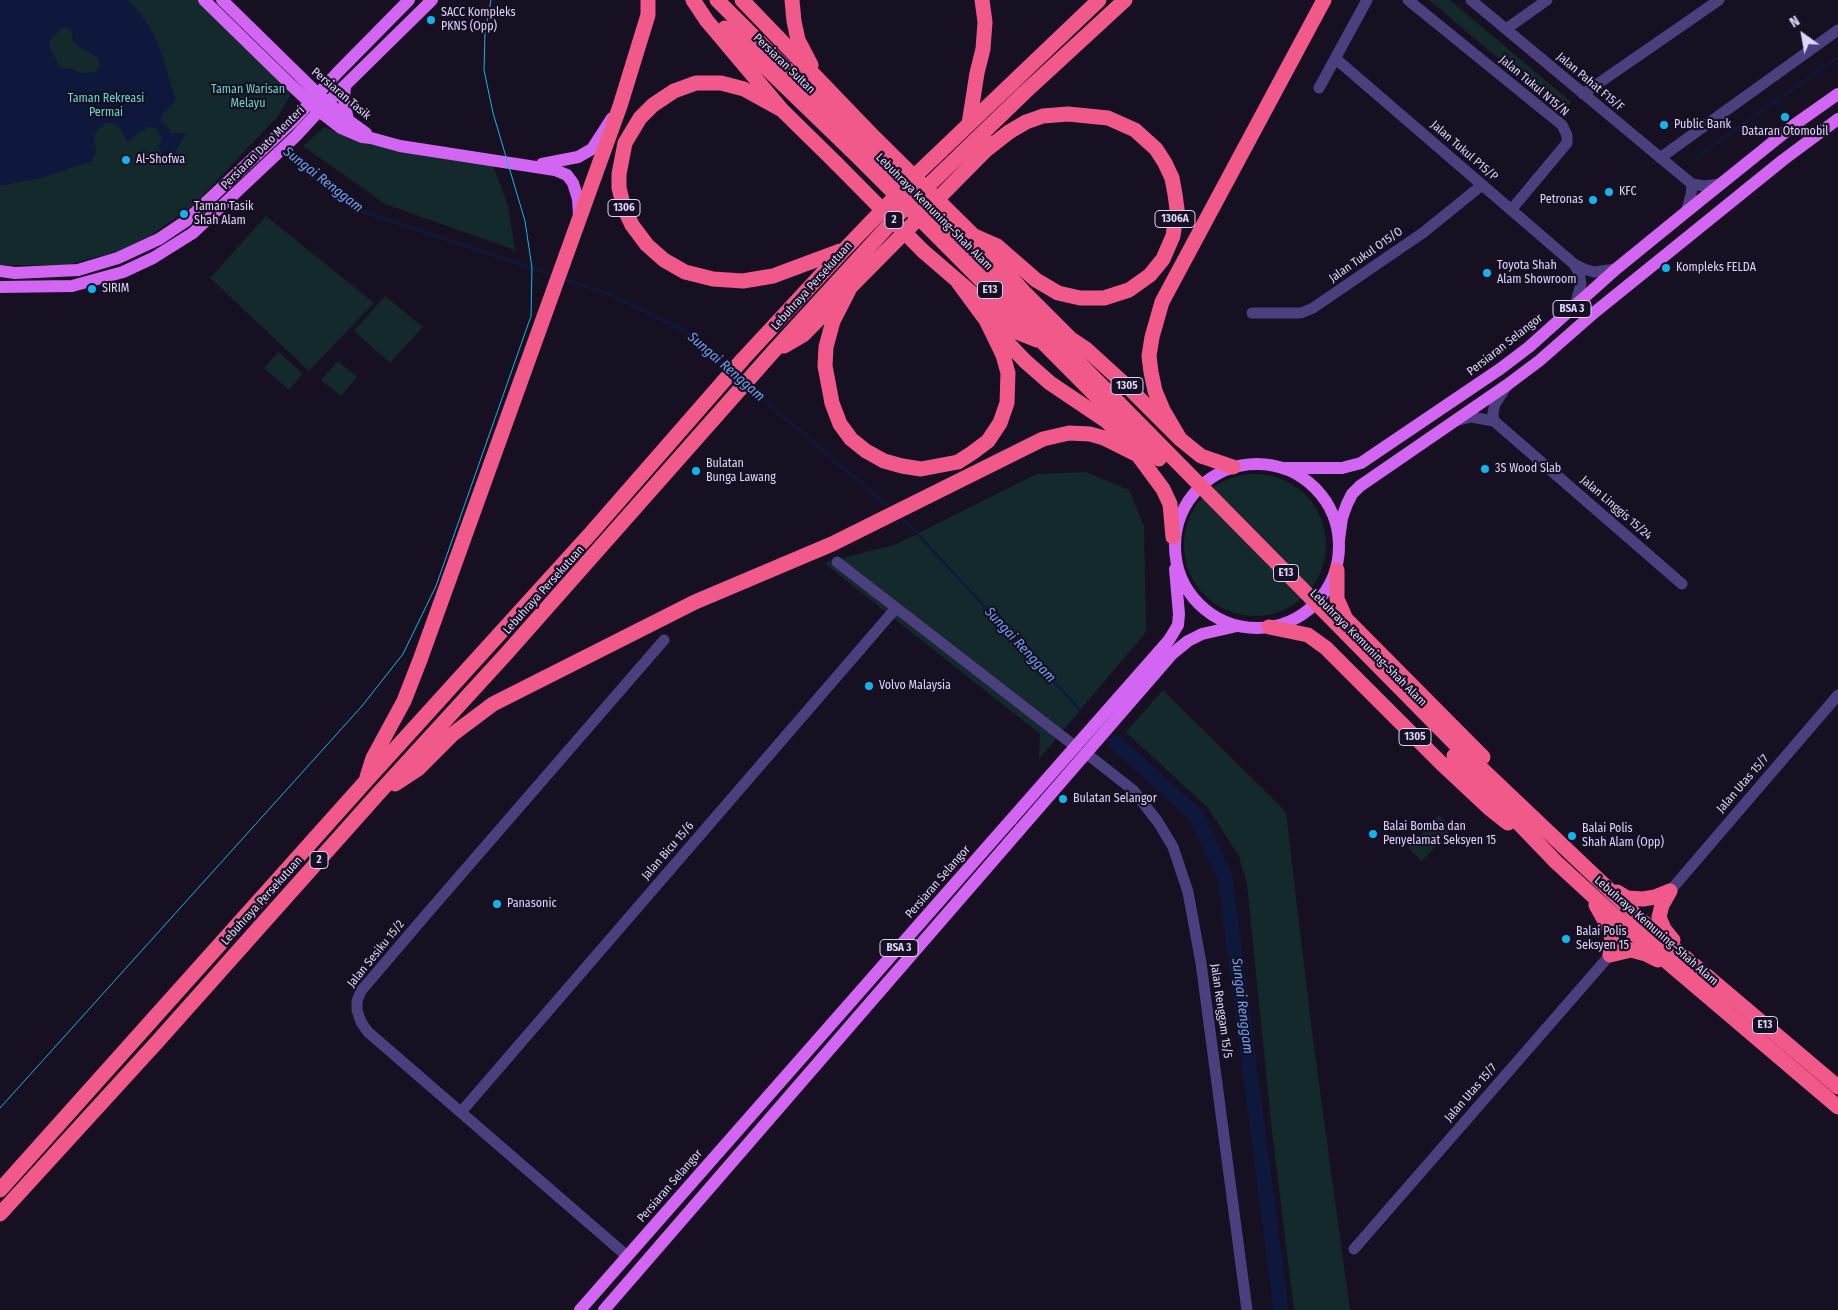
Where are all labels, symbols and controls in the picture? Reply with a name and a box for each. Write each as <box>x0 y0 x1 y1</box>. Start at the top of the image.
place label: SACC Kompleks PKNS (Opp) <box>441 6 516 34</box>
north arrow <box>1778 10 1828 60</box>
text: N <box>1787 12 1803 31</box>
marker: SACC Kompleks PKNS (Opp) <box>425 14 437 26</box>
street label: Persiaran Sultan <box>750 31 818 97</box>
street label: Jalan Pahat F15/F <box>1553 50 1627 114</box>
street label: Jalan Tukul N15/N <box>1496 53 1572 119</box>
street label: Persiaran Tasik <box>308 65 374 123</box>
park label: Taman Warisan Melayu <box>211 83 285 111</box>
park label: Taman Rekreasi Permai <box>68 92 144 120</box>
street label: Persiaran Dato Menteri <box>218 103 308 193</box>
marker: Dataran Otomobil <box>1779 111 1791 123</box>
street label: Jalan Tukul P15/P <box>1427 118 1501 184</box>
place label: Public Bank <box>1674 118 1731 132</box>
marker: Public Bank <box>1658 119 1670 131</box>
place label: Dataran Otomobil <box>1742 125 1828 139</box>
water label: Sungai Renggam <box>280 144 366 216</box>
street label: Lebuhraya Kemuning–Shah Alam <box>873 151 995 273</box>
place label: Al-Shofwa <box>136 153 185 167</box>
marker: Al-Shofwa <box>120 154 132 166</box>
place label: KFC <box>1619 185 1636 199</box>
marker: KFC <box>1603 186 1615 198</box>
place label: Petronas <box>1540 193 1583 207</box>
marker: Petronas <box>1587 194 1599 206</box>
place label: Taman Tasik Shah Alam <box>194 200 254 228</box>
road number: 1306 <box>608 200 640 217</box>
marker: Taman Tasik Shah Alam <box>178 208 190 220</box>
road number: 1306A <box>1155 210 1195 228</box>
road number: 2 <box>885 212 903 228</box>
street label: Jalan Tukul O15/O <box>1326 224 1406 286</box>
street label: Lebuhraya Persekutuan <box>768 239 856 333</box>
place label: Toyota Shah Alam Showroom <box>1497 259 1576 287</box>
place label: Kompleks FELDA <box>1676 261 1756 275</box>
marker: Kompleks FELDA <box>1660 262 1672 274</box>
marker: Toyota Shah Alam Showroom <box>1481 267 1493 279</box>
place label: SIRIM <box>102 282 129 296</box>
road number: E13 <box>978 282 1002 298</box>
marker: SIRIM <box>86 283 98 295</box>
road number: BSA 3 <box>1553 300 1591 318</box>
street label: Persiaran Selangor <box>1464 311 1546 379</box>
water label: Sungai Renggam <box>684 329 768 405</box>
road number: 1305 <box>1111 378 1143 394</box>
place label: Bulatan Bunga Lawang <box>706 457 776 485</box>
place label: 3S Wood Slab <box>1495 462 1561 476</box>
marker: 3S Wood Slab <box>1479 463 1491 475</box>
marker: Bulatan Bunga Lawang <box>690 465 702 477</box>
street label: Jalan Linggis 15/24 <box>1577 473 1655 543</box>
street label: Lebuhraya Persekutuan <box>500 543 588 637</box>
road number: E13 <box>1274 564 1298 582</box>
street label: Lebuhraya Kemuning–Shah Alam <box>1307 587 1429 709</box>
water label: Sungai Renggam <box>981 604 1059 686</box>
place label: Volvo Malaysia <box>879 679 951 693</box>
marker: Volvo Malaysia <box>863 680 875 692</box>
road number: 1305 <box>1399 729 1431 746</box>
street label: Jalan Utas 15/7 <box>1714 752 1772 816</box>
place label: Bulatan Selangor <box>1073 792 1157 806</box>
marker: Bulatan Selangor <box>1057 793 1069 805</box>
street label: Jalan Bicu 15/6 <box>639 819 697 883</box>
place label: Balai Bomba dan Penyelamat Seksyen 15 <box>1383 820 1496 848</box>
place label: Balai Polis Shah Alam (Opp) <box>1582 822 1664 850</box>
marker: Balai Bomba dan Penyelamat Seksyen 15 <box>1367 828 1379 840</box>
marker: Balai Polis Shah Alam (Opp) <box>1566 830 1578 842</box>
street label: Persiaran Selangor <box>902 843 974 921</box>
road number: 2 <box>310 852 328 868</box>
street label: Lebuhraya Persekutuan <box>218 854 306 948</box>
street label: Lebuhraya Kemuning–Shah Alam <box>1591 873 1721 989</box>
place label: Panasonic <box>507 897 557 911</box>
marker: Panasonic <box>491 898 503 910</box>
street label: Jalan Sesiku 15/2 <box>345 918 407 990</box>
place label: Balai Polis Seksyen 15 <box>1576 925 1629 953</box>
marker: Balai Polis Seksyen 15 <box>1560 933 1572 945</box>
road number: BSA 3 <box>880 940 918 956</box>
water label: Sungai Renggam <box>1228 957 1256 1055</box>
street label: Jalan Renggam 15/5 <box>1207 963 1235 1059</box>
road number: E13 <box>1752 1016 1778 1034</box>
street label: Jalan Utas 15/7 <box>1442 1061 1500 1125</box>
street label: Persiaran Selangor <box>634 1147 706 1225</box>

